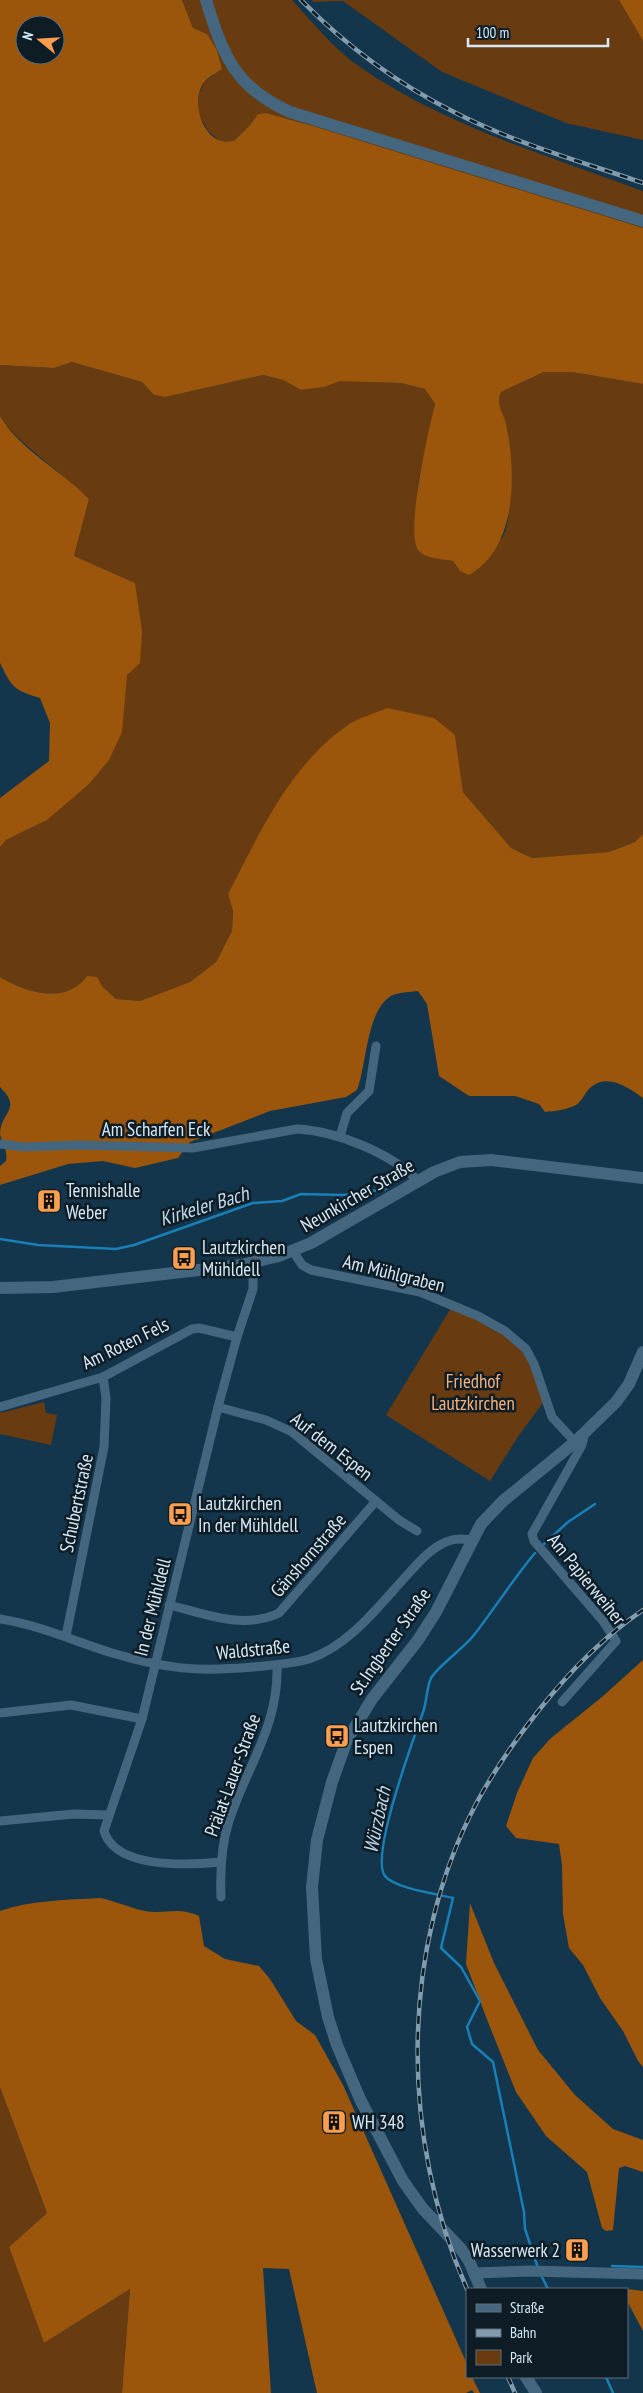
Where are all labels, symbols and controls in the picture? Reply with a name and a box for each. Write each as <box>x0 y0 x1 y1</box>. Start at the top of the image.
north arrow <box>15 15 65 65</box>
scale bar <box>468 15 608 47</box>
text: 100 m <box>476 23 509 42</box>
text: N <box>18 30 37 42</box>
street label: Am Scharfen Eck <box>102 1117 211 1141</box>
street label: Neunkircher Straße <box>296 1153 418 1237</box>
place label: Tennishalle Weber <box>66 1178 140 1224</box>
water label: Kirkeler Bach <box>156 1180 253 1232</box>
building icon: Tennishalle Weber <box>36 1188 62 1214</box>
place label: Lautzkirchen Mühldell <box>202 1235 286 1281</box>
bus stop icon: Lautzkirchen Mühldell <box>171 1245 197 1271</box>
street label: Am Mühlgraben <box>341 1249 447 1297</box>
street label: Am Roten Fels <box>78 1312 172 1374</box>
park label: Friedhof Lautzkirchen <box>431 1369 515 1415</box>
street label: Auf dem Espen <box>286 1406 378 1486</box>
street label: Schubertstraße <box>54 1451 98 1554</box>
place label: Lautzkirchen In der Mühldell <box>198 1491 299 1537</box>
bus stop icon: Lautzkirchen In der Mühldell <box>167 1501 193 1527</box>
street label: Gänshornstraße <box>265 1508 351 1602</box>
street label: Am Papierweiher <box>543 1528 632 1630</box>
street label: In der Mühldell <box>128 1555 176 1659</box>
street label: St.Ingberter Straße <box>344 1583 436 1699</box>
street label: Waldstraße <box>215 1633 291 1665</box>
street label: Prälat-Lauer-Straße <box>199 1710 265 1840</box>
place label: Lautzkirchen Espen <box>354 1713 438 1759</box>
bus stop icon: Lautzkirchen Espen <box>324 1723 350 1749</box>
water label: Würzbach <box>357 1783 397 1855</box>
building icon: WH 348 <box>321 2109 347 2135</box>
place label: WH 348 <box>352 2110 405 2134</box>
building icon: Wasserwerk 2 <box>564 2237 590 2263</box>
place label: Wasserwerk 2 <box>471 2238 560 2262</box>
legend <box>466 2288 628 2378</box>
text: Straße <box>510 2298 544 2317</box>
text: Bahn <box>510 2323 536 2342</box>
text: Park <box>510 2348 532 2367</box>

